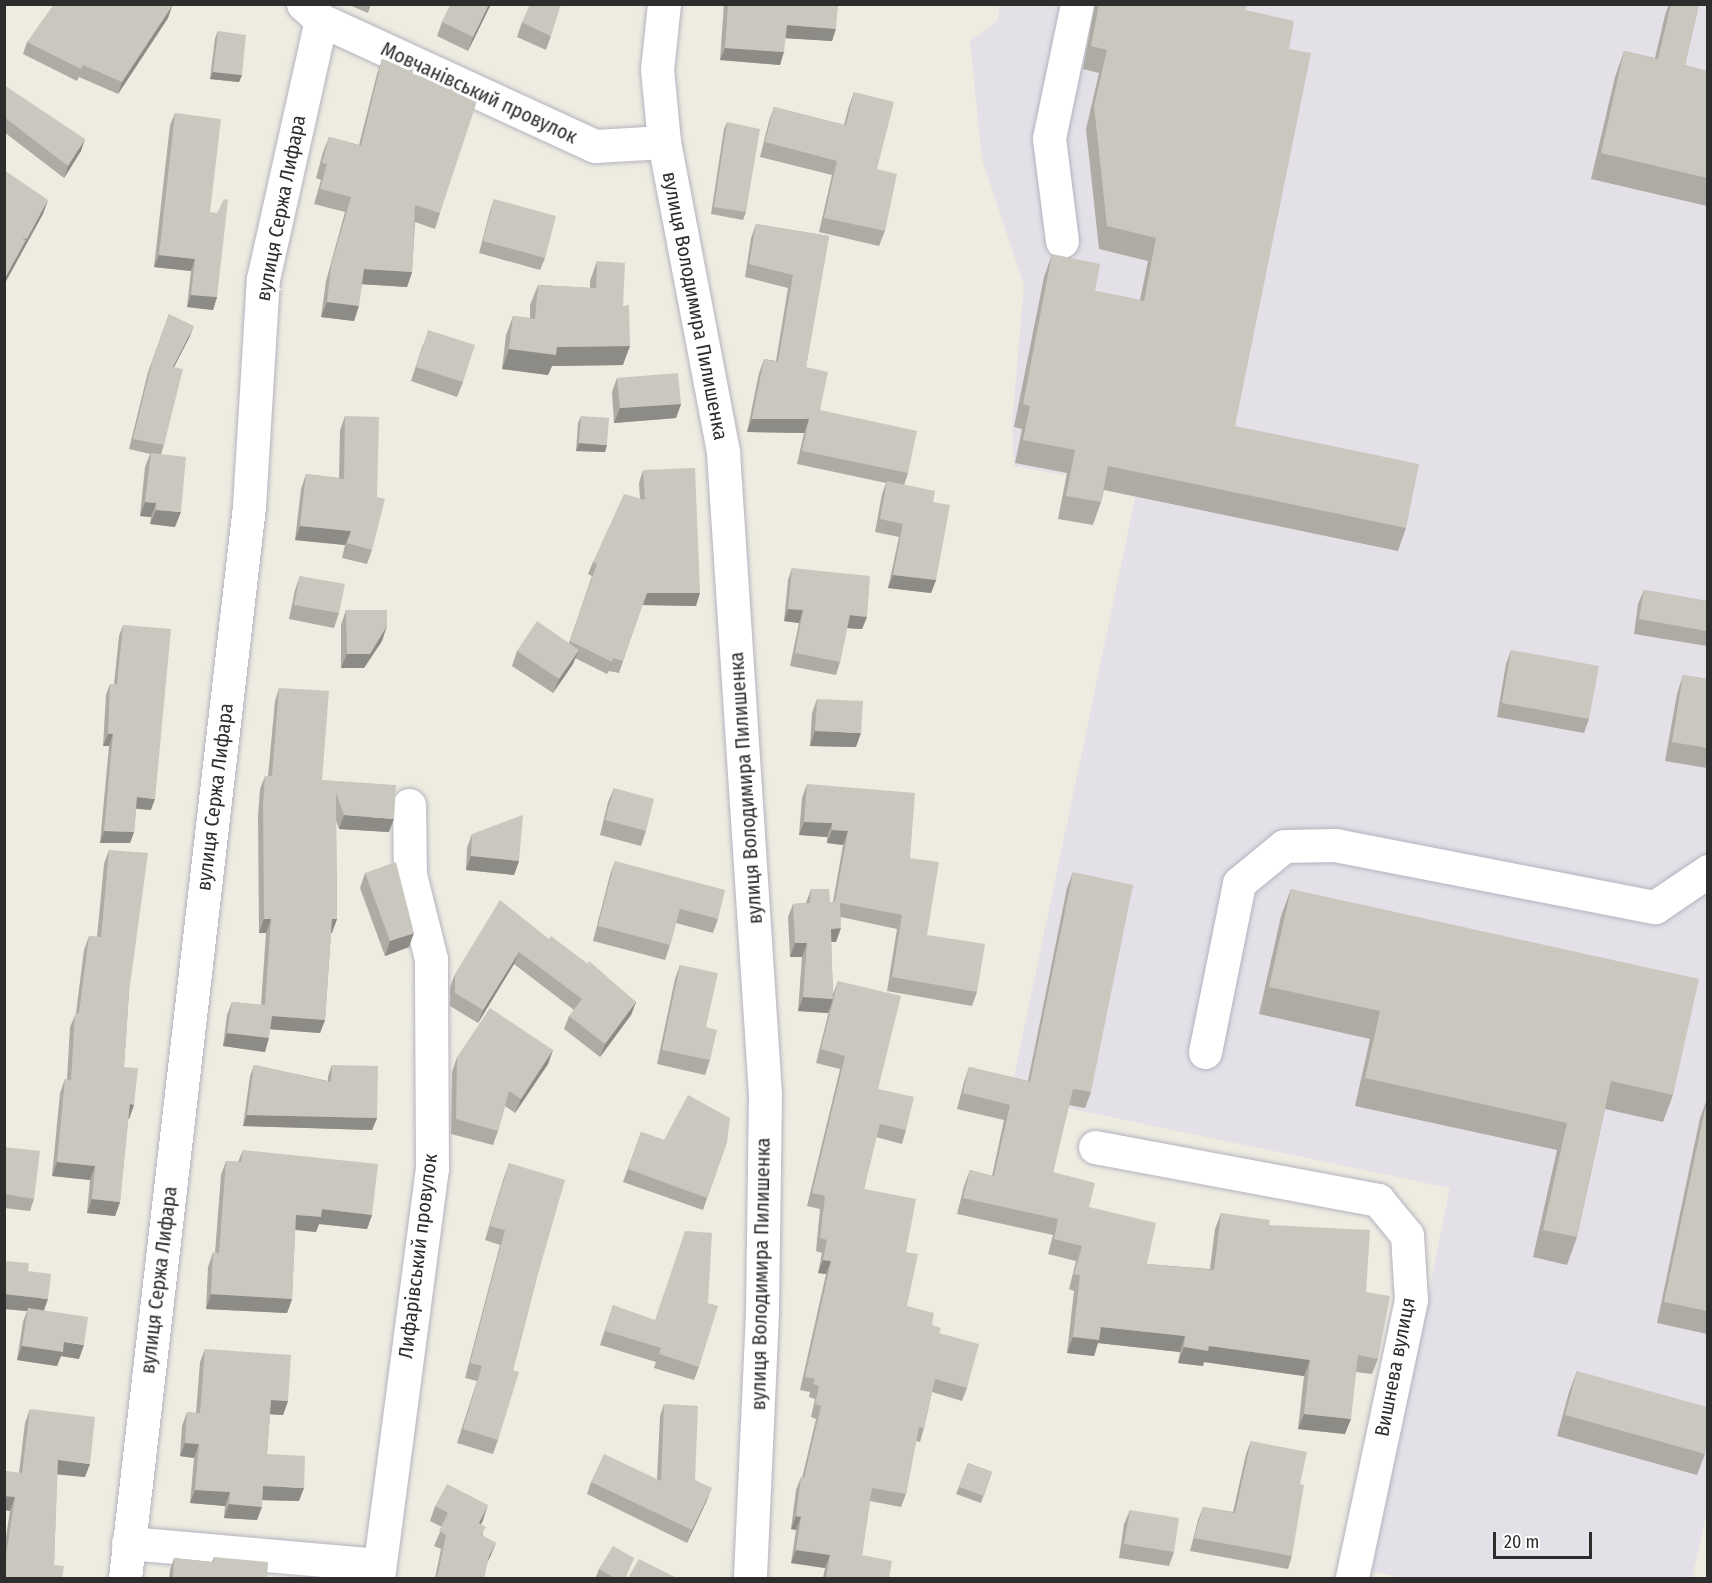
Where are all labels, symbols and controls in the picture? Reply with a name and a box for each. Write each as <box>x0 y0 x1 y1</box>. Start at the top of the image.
street label: Мовчанівський провулок <box>377 37 581 149</box>
street label: вулиця Сержа Лифара <box>251 113 311 303</box>
street label: вулиця Володимира Пилишенка <box>657 170 733 442</box>
street label: вулиця Володимира Пилишенка <box>725 651 767 925</box>
street label: вулиця Сержа Лифара <box>192 702 238 892</box>
street label: вулиця Володимира Пилишенка <box>747 1137 775 1411</box>
street label: Лифарівський провулок <box>394 1152 442 1360</box>
street label: вулиця Сержа Лифара <box>136 1185 182 1375</box>
street label: Вишнева вулиця <box>1370 1296 1420 1438</box>
scale bar <box>1496 1520 1595 1558</box>
text: 20 m <box>1504 1531 1539 1553</box>

